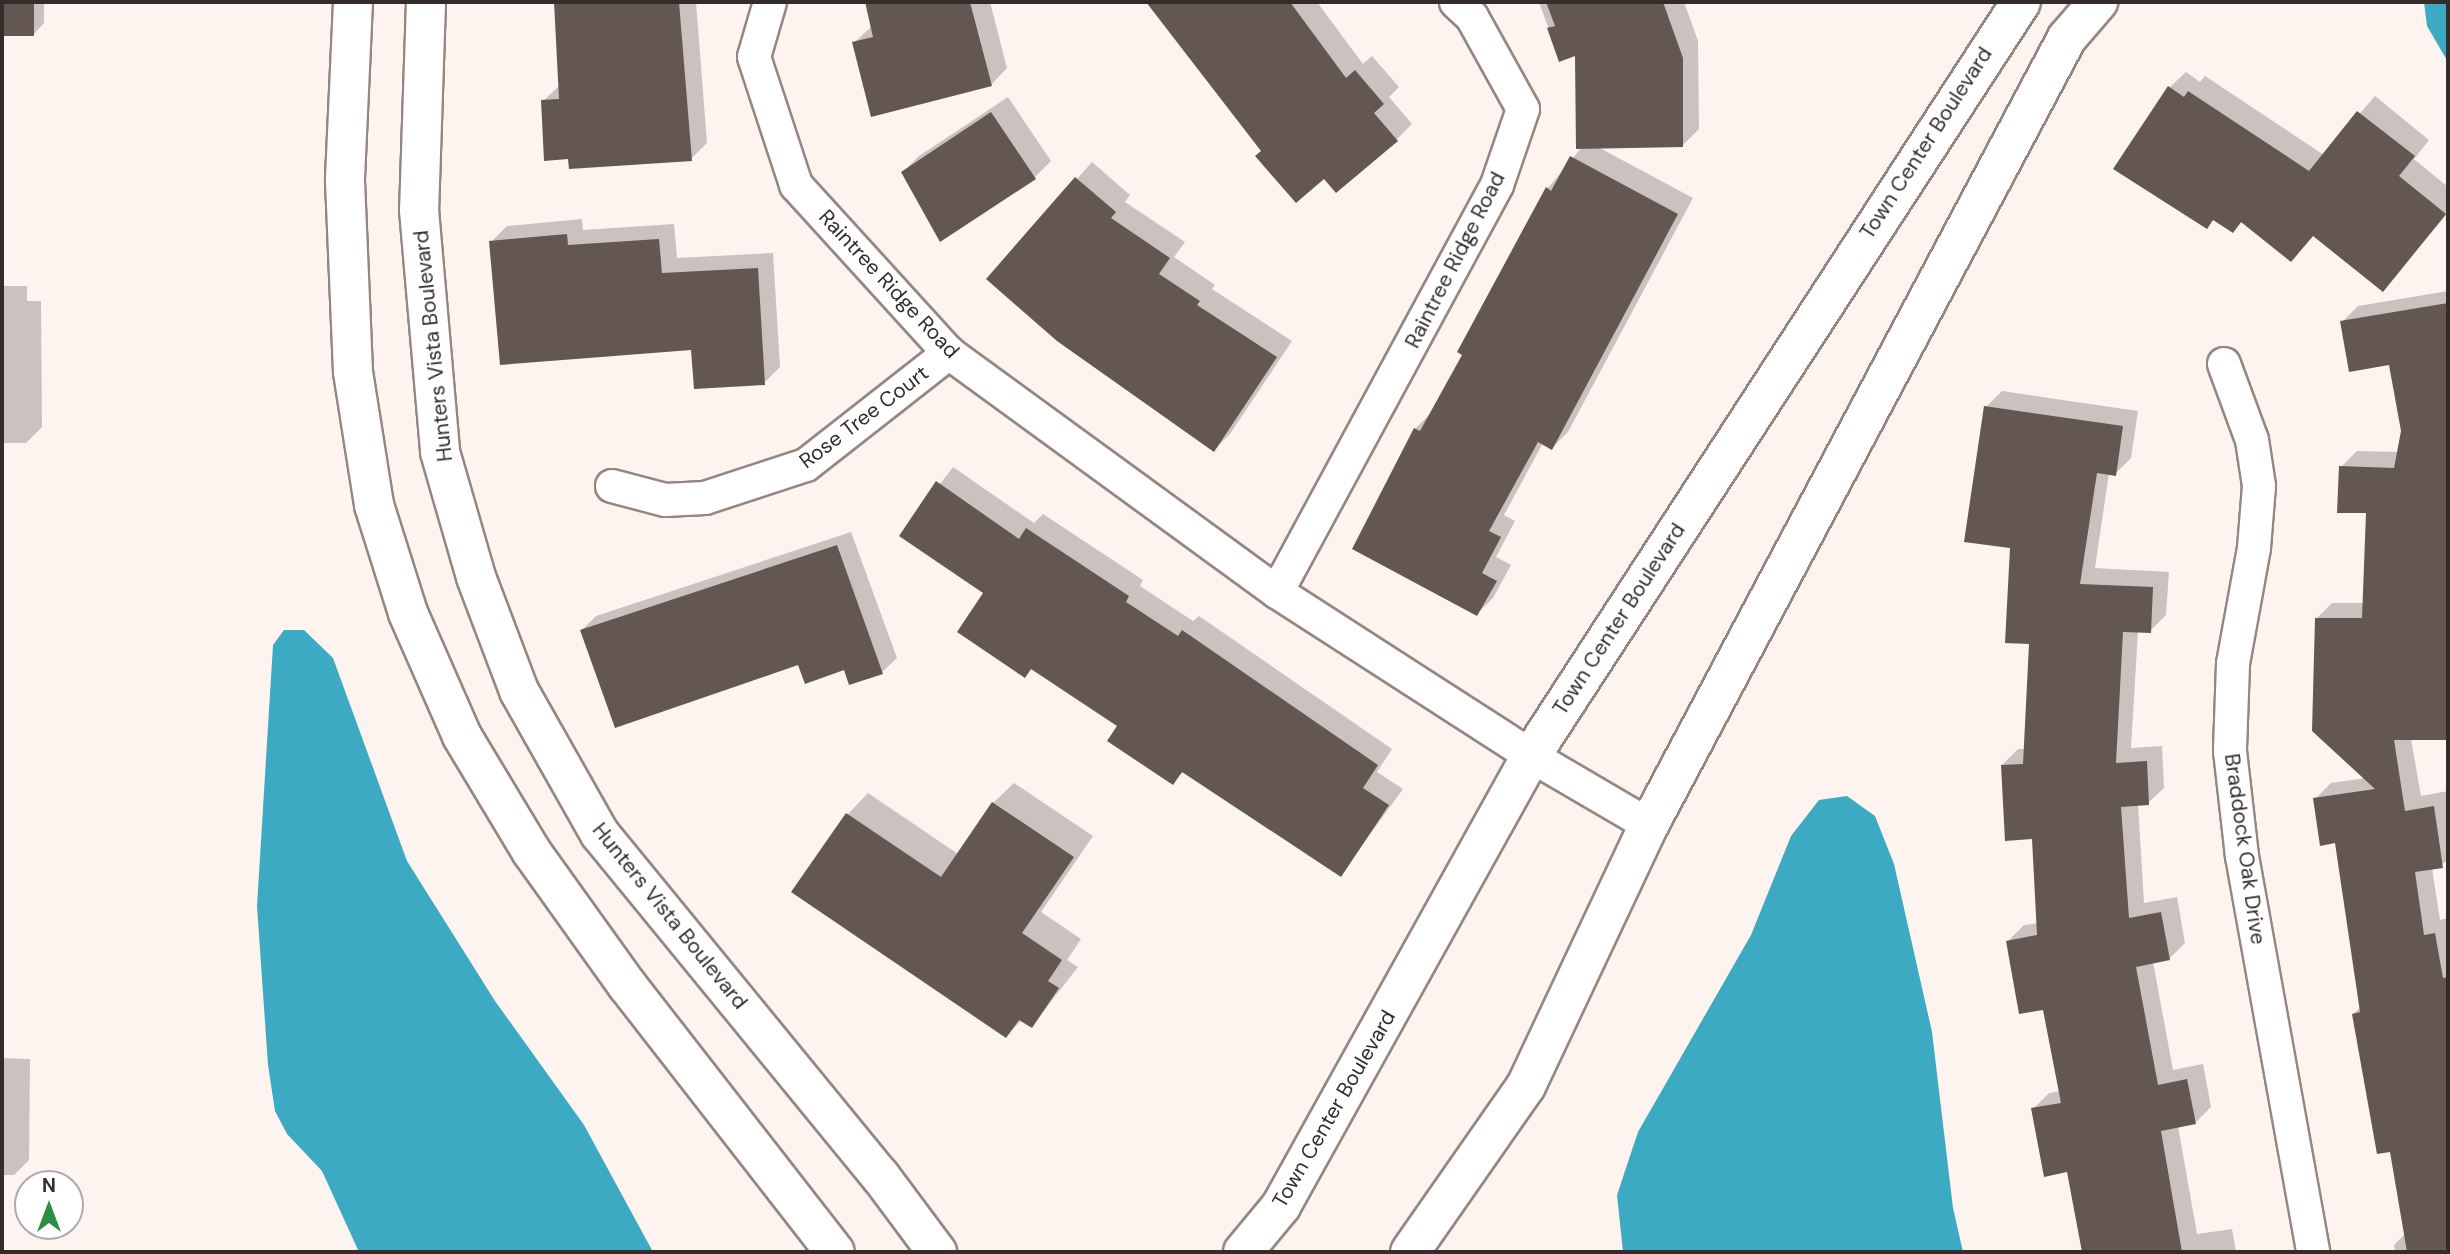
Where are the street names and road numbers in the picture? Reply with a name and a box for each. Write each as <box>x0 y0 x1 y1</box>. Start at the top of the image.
street label: Town Center Boulevard <box>1855 42 1997 244</box>
street label: Raintree Ridge Road <box>1400 168 1510 352</box>
street label: Raintree Ridge Road <box>814 204 964 364</box>
street label: Hunters Vista Boulevard <box>408 229 458 463</box>
street label: Rose Tree Court <box>794 360 934 474</box>
street label: Town Center Boulevard <box>1548 518 1690 720</box>
street label: Braddock Oak Drive <box>2219 752 2271 946</box>
street label: Hunters Vista Boulevard <box>587 818 753 1014</box>
street label: Town Center Boulevard <box>1267 1006 1401 1212</box>

